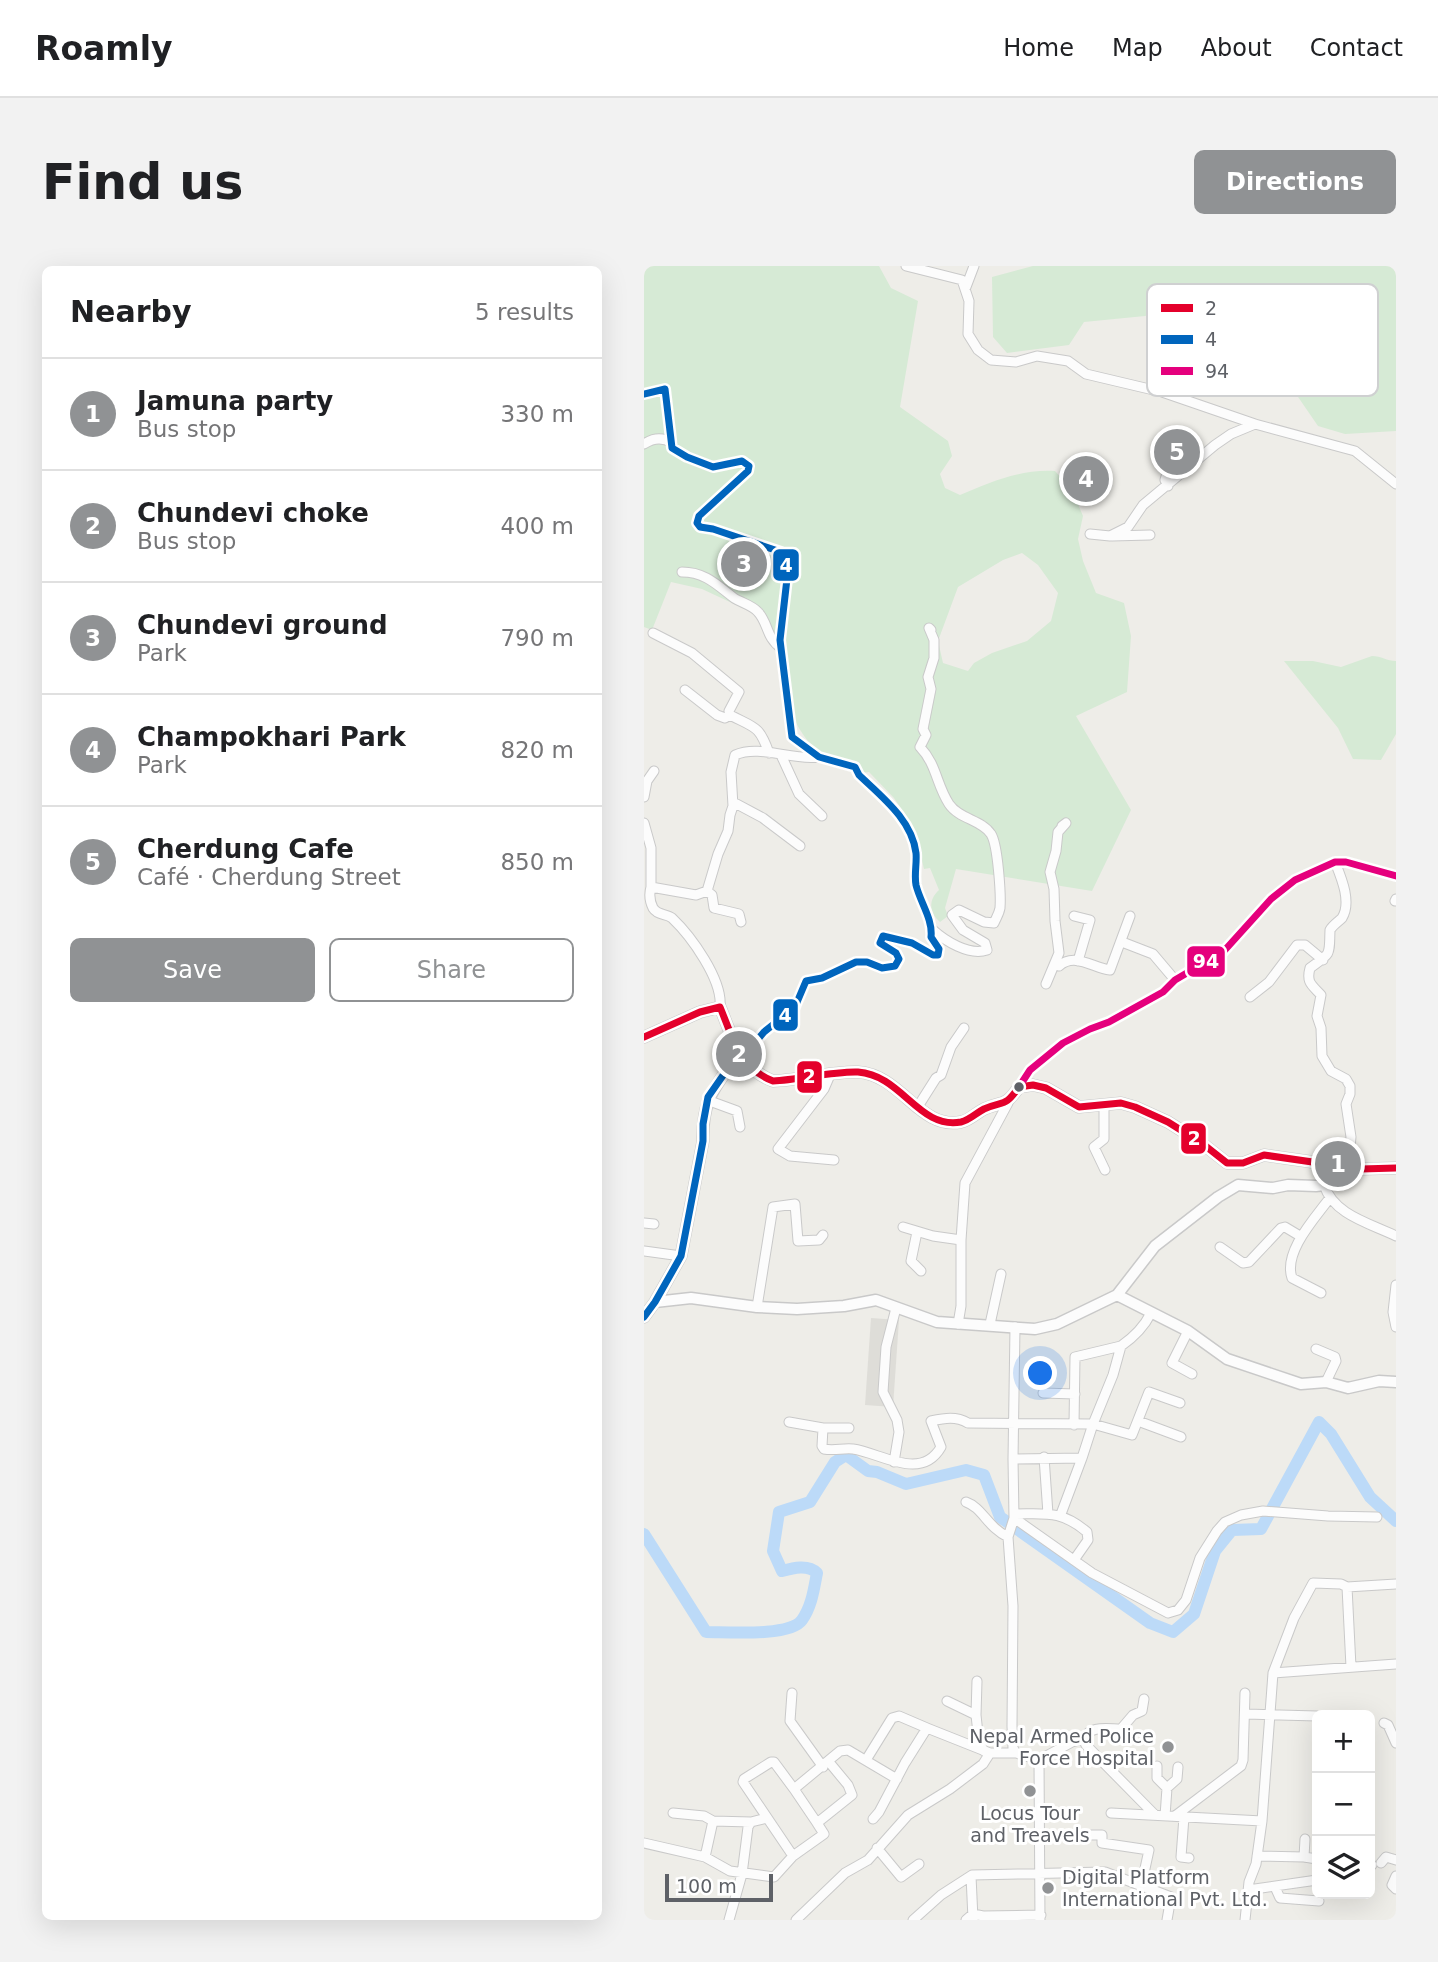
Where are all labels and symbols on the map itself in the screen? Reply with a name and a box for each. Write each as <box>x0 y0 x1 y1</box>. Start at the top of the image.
legend <box>1147 284 1378 396</box>
text: 2 <box>1205 297 1217 319</box>
text: 4 <box>1205 328 1217 350</box>
text: 94 <box>1205 360 1229 382</box>
pin: 5 <box>1154 426 1200 478</box>
pin: 4 <box>1063 453 1109 505</box>
pin: 3 <box>721 538 767 590</box>
line badge: 4 <box>772 548 800 582</box>
text: 4 <box>779 554 793 576</box>
line badge: 94 <box>1186 945 1226 978</box>
text: 94 <box>1193 950 1219 972</box>
line badge: 4 <box>772 998 799 1032</box>
text: 4 <box>778 1004 792 1026</box>
pin: 2 <box>716 1028 762 1080</box>
line badge: 2 <box>796 1060 823 1094</box>
text: 2 <box>802 1065 816 1087</box>
unlabelled marker <box>1012 1080 1026 1094</box>
line badge: 2 <box>1180 1122 1207 1155</box>
text: 2 <box>1187 1127 1201 1149</box>
pin: 1 <box>1315 1138 1361 1190</box>
your location <box>1023 1356 1057 1390</box>
place label: Nepal Armed Police Force Hospital <box>969 1725 1154 1769</box>
marker: Nepal Armed Police Force Hospital <box>1160 1739 1176 1755</box>
marker: Locus Tour and Treavels <box>1022 1783 1038 1799</box>
place label: Locus Tour and Treavels <box>970 1802 1090 1846</box>
place label: Digital Platform International Pvt. Ltd. <box>1062 1866 1268 1910</box>
scale bar <box>665 1871 774 1903</box>
marker: Digital Platform International Pvt. Ltd. <box>1040 1880 1056 1896</box>

